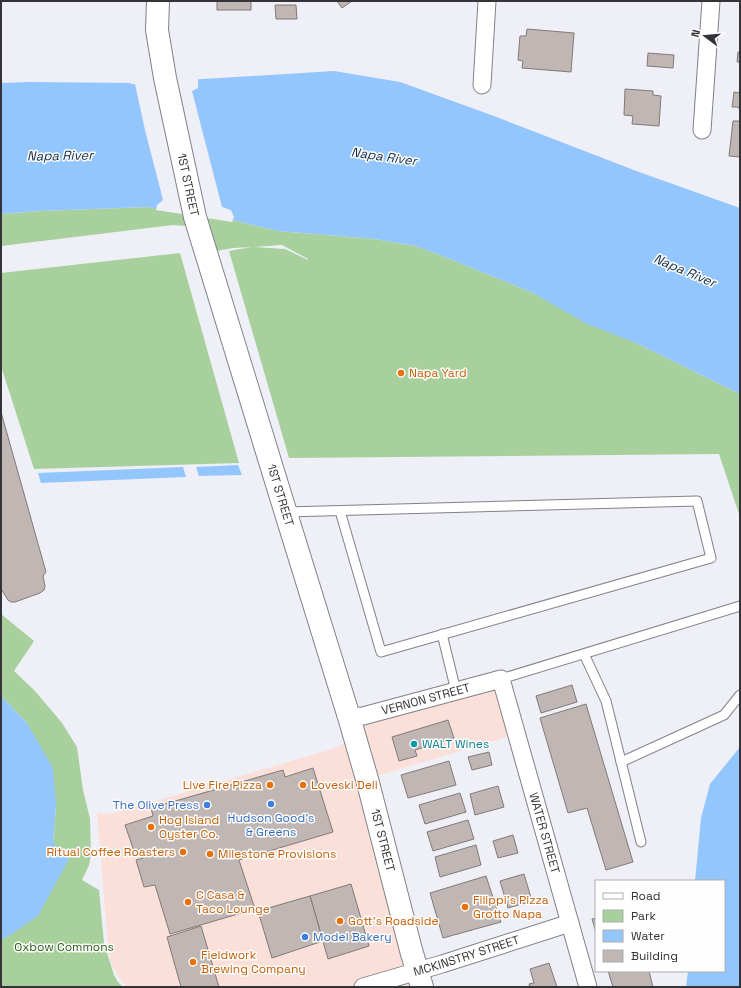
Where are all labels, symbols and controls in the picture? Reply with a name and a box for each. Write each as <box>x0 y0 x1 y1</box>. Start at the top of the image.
north arrow <box>685 16 725 56</box>
text: N <box>688 28 703 39</box>
water label: Napa River <box>350 143 420 170</box>
water label: Napa River <box>27 146 95 165</box>
street label: 1ST STREET <box>173 152 203 218</box>
water label: Napa River <box>651 250 720 292</box>
place label: Napa Yard <box>409 365 467 381</box>
marker: Napa Yard <box>396 368 406 378</box>
street label: 1ST STREET <box>263 462 298 528</box>
street label: VERNON STREET <box>380 680 472 719</box>
place label: WALT Wines <box>422 736 489 752</box>
marker: WALT Wines <box>409 739 419 749</box>
place label: Live Fire Pizza <box>183 777 262 793</box>
place label: Loveski Deli <box>311 777 378 793</box>
marker: Live Fire Pizza <box>265 780 275 790</box>
marker: Loveski Deli <box>298 780 308 790</box>
street label: WATER STREET <box>525 791 564 875</box>
place label: The Olive Press <box>113 797 199 813</box>
marker: Hudson Good's & Greens <box>266 799 276 809</box>
marker: The Olive Press <box>202 800 212 810</box>
street label: 1ST STREET <box>367 807 399 873</box>
place label: Hudson Good's & Greens <box>228 810 314 840</box>
place label: Hog Island Oyster Co. <box>159 812 219 842</box>
marker: Hog Island Oyster Co. <box>146 822 156 832</box>
place label: Ritual Coffee Roasters <box>46 844 175 860</box>
place label: Milestone Provisions <box>218 846 336 862</box>
marker: Ritual Coffee Roasters <box>178 847 188 857</box>
marker: Milestone Provisions <box>205 849 215 859</box>
legend <box>595 880 725 972</box>
place label: C Casa & Taco Lounge <box>196 887 270 917</box>
text: Road <box>631 888 660 904</box>
place label: Filippi's Pizza Grotto Napa <box>473 892 549 922</box>
marker: C Casa & Taco Lounge <box>183 897 193 907</box>
marker: Filippi's Pizza Grotto Napa <box>460 902 470 912</box>
text: Park <box>631 908 656 924</box>
place label: Gott's Roadside <box>348 913 439 929</box>
marker: Gott's Roadside <box>335 916 345 926</box>
text: Water <box>631 928 665 944</box>
place label: Model Bakery <box>313 929 392 945</box>
marker: Model Bakery <box>300 932 310 942</box>
street label: MCKINSTRY STREET <box>412 932 521 980</box>
park label: Oxbow Commons <box>14 939 114 955</box>
place label: Fieldwork Brewing Company <box>201 947 306 977</box>
text: Building <box>631 948 678 964</box>
marker: Fieldwork Brewing Company <box>188 957 198 967</box>

